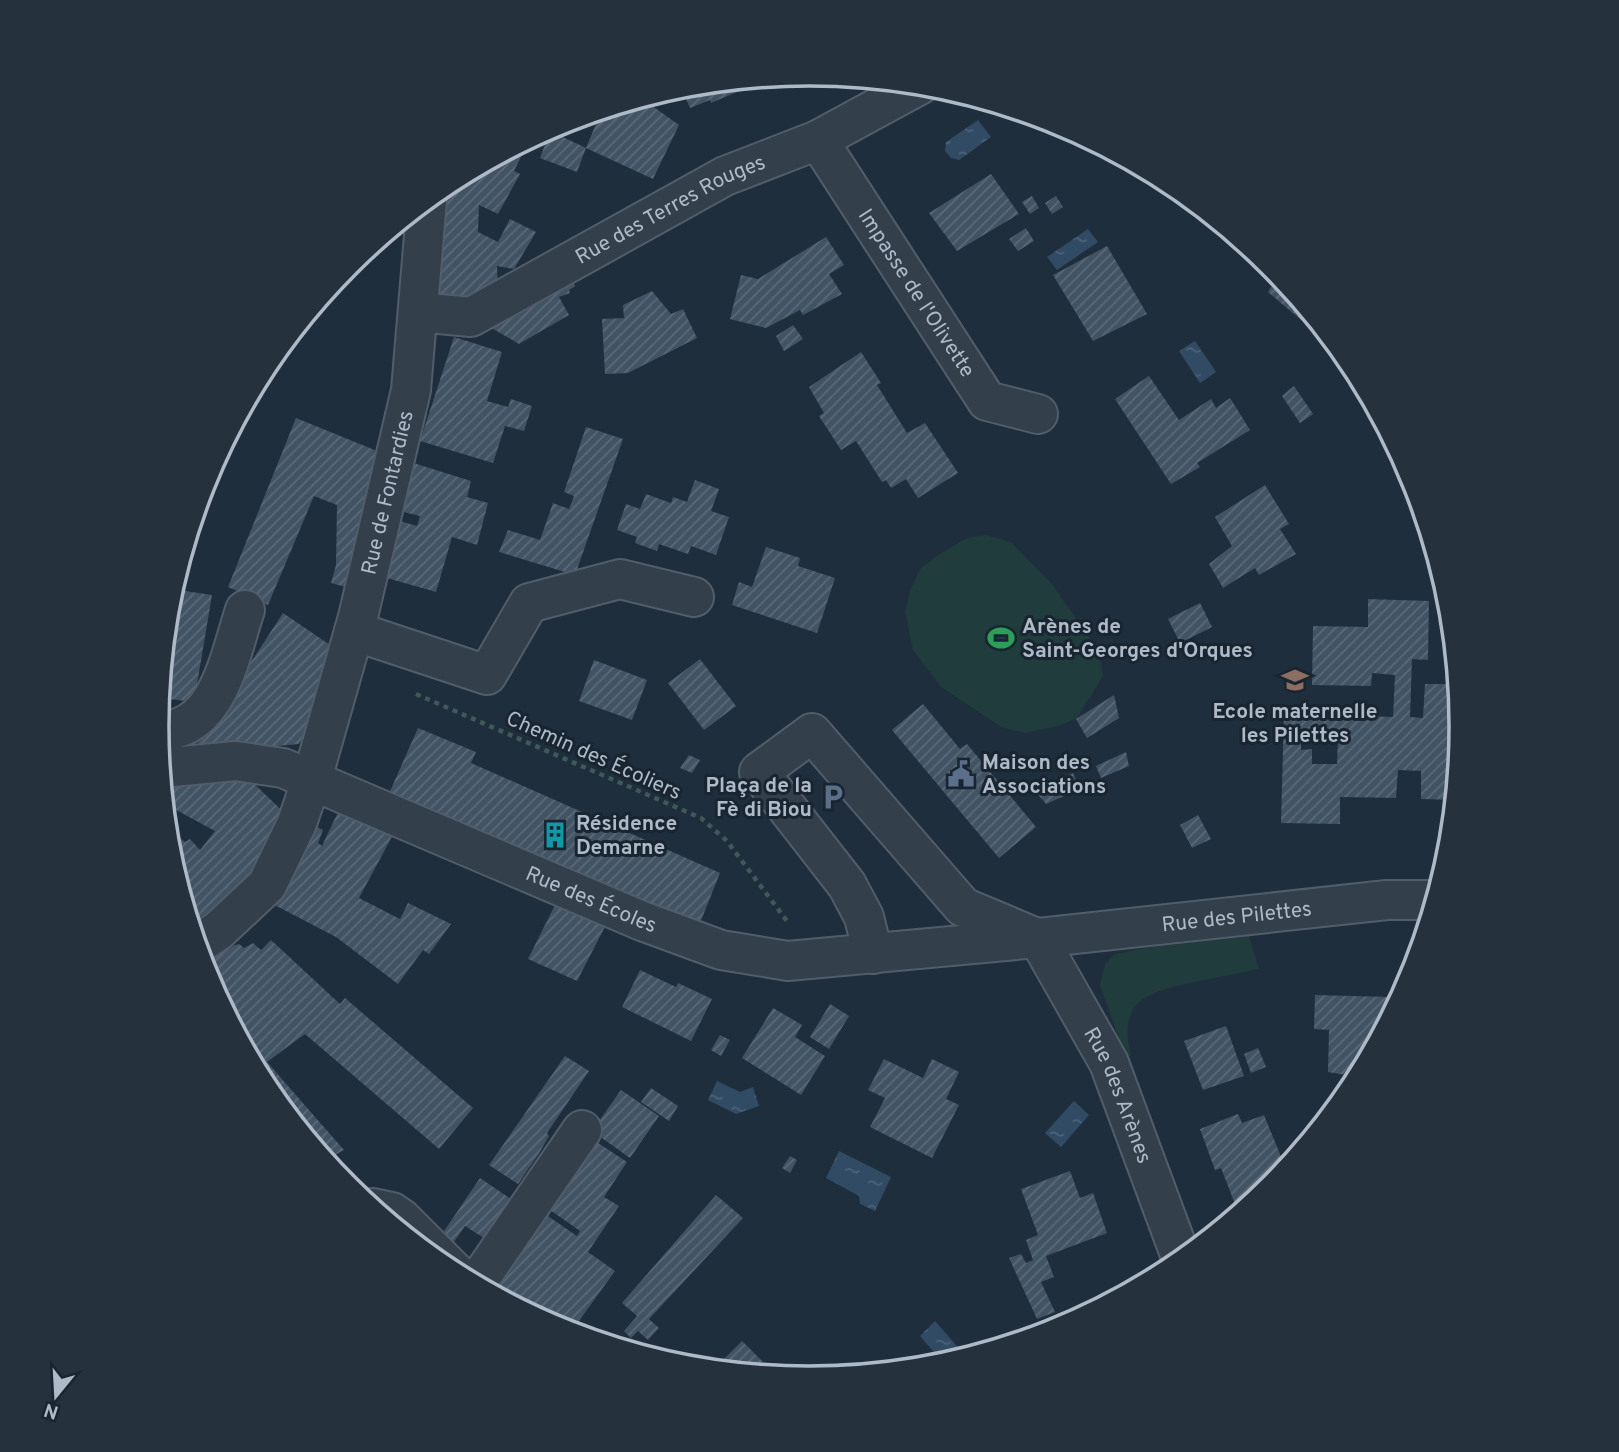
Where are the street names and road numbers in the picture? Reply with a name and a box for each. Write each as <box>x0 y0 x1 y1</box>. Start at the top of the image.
street label: Rue des Terres Rouges <box>571 150 770 271</box>
street label: Impasse de l'Olivette <box>851 204 980 383</box>
street label: Rue de Fontardies <box>356 408 421 578</box>
street label: Chemin des Écoliers <box>501 705 686 807</box>
street label: Rue des Écoles <box>521 861 660 940</box>
street label: Rue des Pilettes <box>1160 896 1313 939</box>
street label: Rue des Arènes <box>1076 1023 1157 1168</box>

